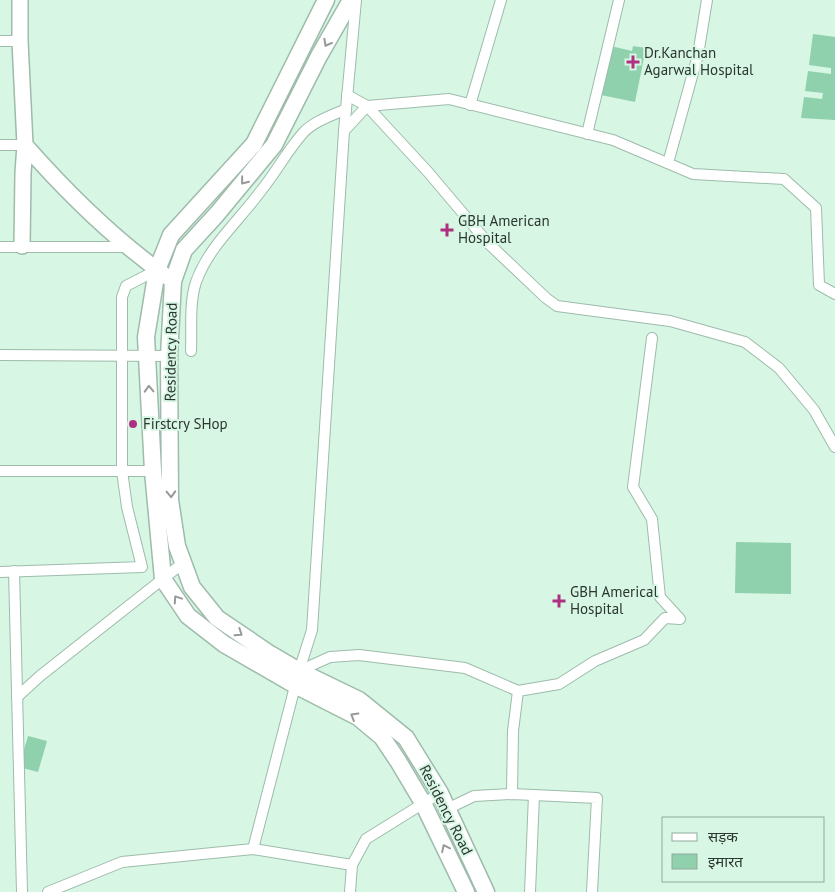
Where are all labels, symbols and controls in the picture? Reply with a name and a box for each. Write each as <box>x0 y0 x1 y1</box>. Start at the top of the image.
one-way arrow <box>323 37 333 46</box>
place label: Dr.Kanchan Agarwal Hospital <box>644 43 754 79</box>
marker: Dr.Kanchan Agarwal Hospital <box>626 55 640 69</box>
one-way arrow <box>241 176 250 185</box>
place label: GBH American Hospital <box>458 211 550 247</box>
marker: GBH American Hospital <box>440 223 454 237</box>
street label: Residency Road <box>160 302 181 402</box>
one-way arrow <box>144 384 155 392</box>
place label: Firstcry SHop <box>143 414 228 433</box>
marker: Firstcry SHop <box>127 418 139 430</box>
one-way arrow <box>165 491 176 499</box>
place label: GBH Americal Hospital <box>570 582 658 618</box>
marker: GBH Americal Hospital <box>552 594 566 608</box>
one-way arrow <box>174 595 183 605</box>
one-way arrow <box>233 627 243 636</box>
one-way arrow <box>351 712 360 722</box>
street label: Residency Road <box>416 761 477 858</box>
legend <box>662 817 825 882</box>
text: सड़क <box>708 827 738 846</box>
one-way arrow <box>440 844 451 853</box>
text: इमारत <box>708 852 743 871</box>

